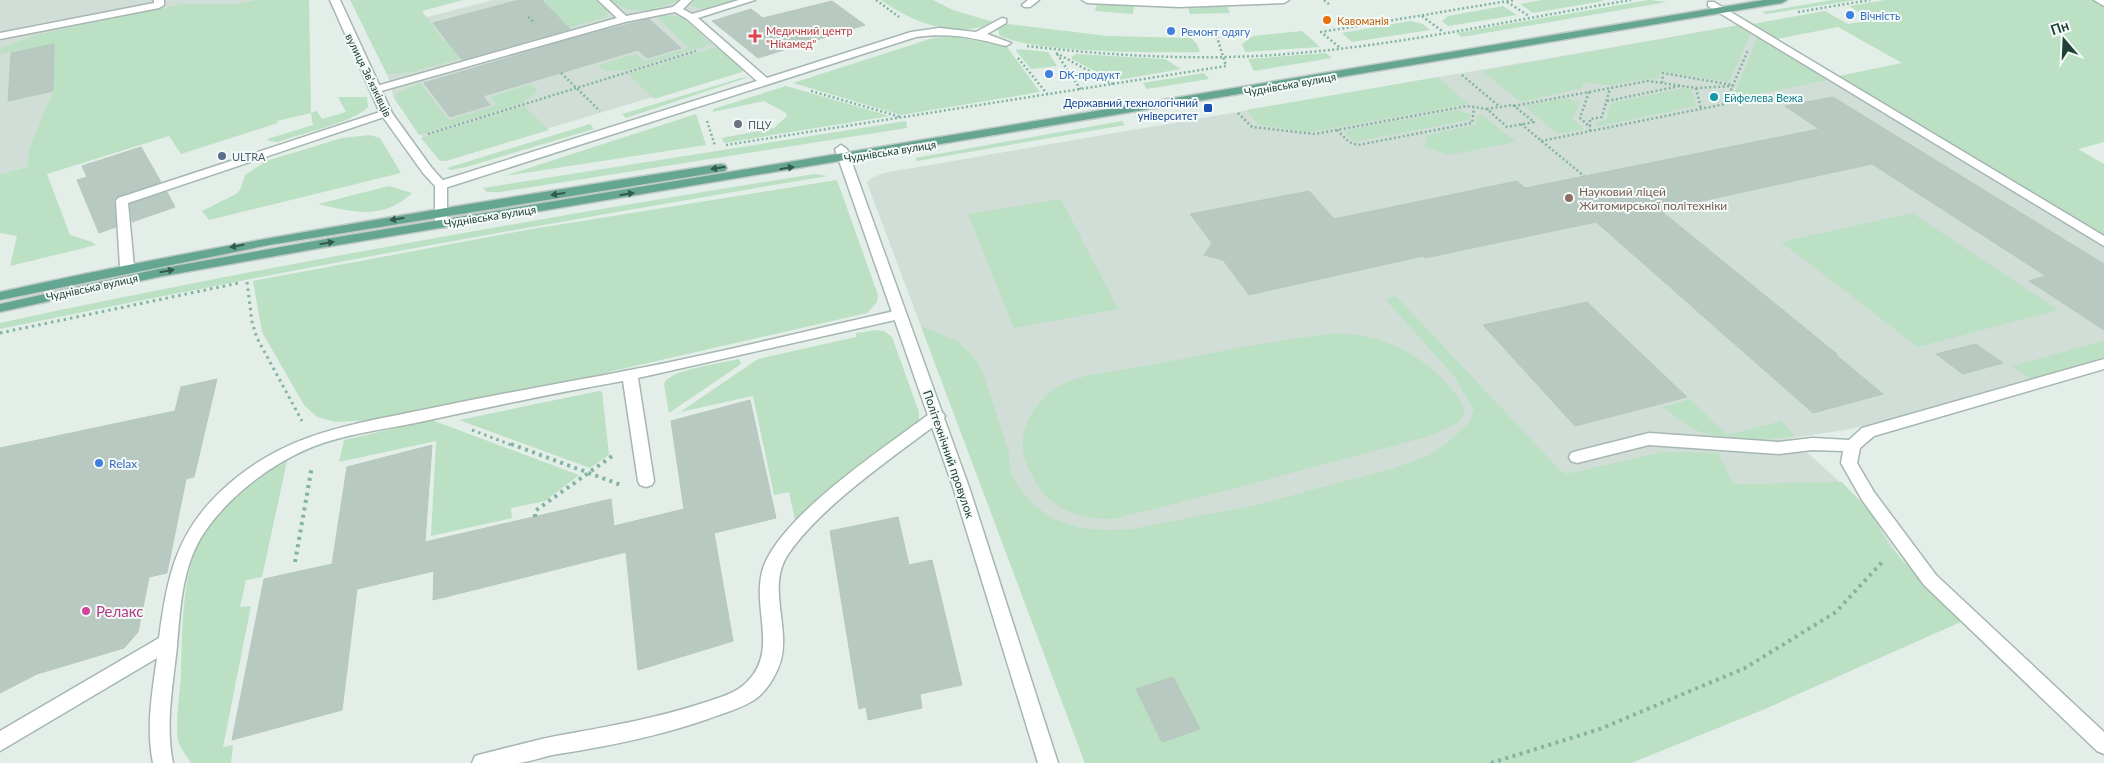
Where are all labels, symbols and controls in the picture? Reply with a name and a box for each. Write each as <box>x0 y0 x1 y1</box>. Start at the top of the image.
marker: Вічність <box>1844 9 1856 21</box>
place label: Вічність <box>1860 9 1900 22</box>
marker: Кавоманія <box>1321 14 1333 26</box>
place label: Кавоманія <box>1337 14 1389 27</box>
north arrow <box>2039 15 2089 65</box>
text: Пн <box>2048 16 2071 38</box>
place label: Медичний центр "Нікамед" <box>766 24 853 50</box>
marker: Ремонт одягу <box>1165 25 1177 37</box>
place label: Ремонт одягу <box>1181 25 1250 38</box>
marker: Медичний центр "Нікамед" <box>748 29 762 43</box>
street label: вулиця Звʼязківців <box>343 31 395 119</box>
marker: DK-продукт <box>1043 68 1055 80</box>
place label: DK-продукт <box>1059 68 1121 81</box>
street label: Чуднівська вулиця <box>1243 70 1337 98</box>
marker: Ейфелева Вежа <box>1708 91 1720 103</box>
place label: Ейфелева Вежа <box>1724 91 1803 104</box>
place label: Державний технологiчний університет <box>1063 96 1198 122</box>
marker: Державний технологiчний університет <box>1202 102 1214 114</box>
marker: ПЦУ <box>732 118 744 130</box>
place label: ПЦУ <box>748 118 771 131</box>
street label: Чуднівська вулиця <box>843 137 937 165</box>
marker: ULTRA <box>216 150 228 162</box>
place label: ULTRA <box>232 150 266 163</box>
one-way arrow <box>780 163 796 171</box>
one-way arrow <box>710 165 726 173</box>
place label: Науковий ліцей Житомирської політехніки <box>1579 184 1727 213</box>
one-way arrow <box>619 189 635 197</box>
one-way arrow <box>549 190 565 198</box>
marker: Науковий ліцей Житомирської політехніки <box>1563 192 1575 204</box>
street label: Чуднівська вулиця <box>443 202 537 230</box>
one-way arrow <box>389 216 405 224</box>
one-way arrow <box>320 239 336 247</box>
one-way arrow <box>229 243 245 251</box>
one-way arrow <box>160 267 176 275</box>
street label: Чуднівська вулиця <box>45 271 139 303</box>
street label: Політехнічний провулок <box>920 388 978 521</box>
place label: Relax <box>109 456 137 471</box>
marker: Relax <box>93 457 105 469</box>
place label: Релакс <box>96 602 143 620</box>
marker: Релакс <box>80 605 92 617</box>

